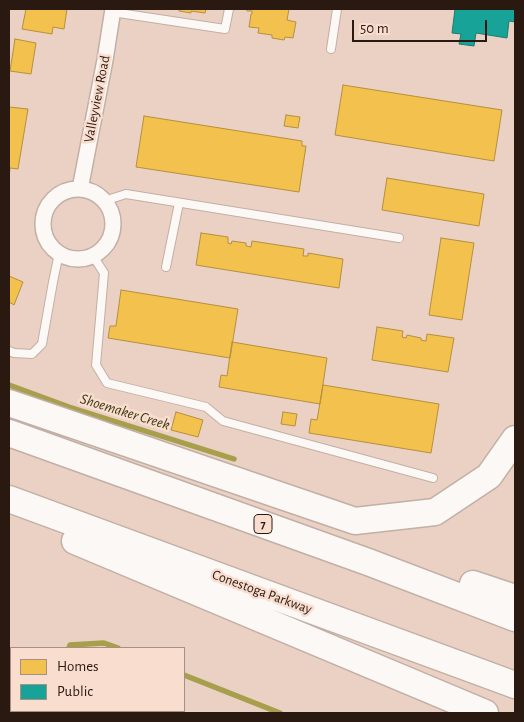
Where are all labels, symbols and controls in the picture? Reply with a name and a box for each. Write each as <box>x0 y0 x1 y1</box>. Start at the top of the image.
scale bar <box>354 10 489 42</box>
text: 50 m <box>360 21 389 36</box>
street label: Valleyview Road <box>80 54 114 144</box>
water label: Shoemaker Creek <box>78 390 172 434</box>
road number: 7 <box>254 514 272 534</box>
street label: Conestoga Parkway <box>210 566 314 618</box>
legend <box>10 647 185 712</box>
text: Homes <box>57 659 99 674</box>
text: Public <box>57 684 93 699</box>

